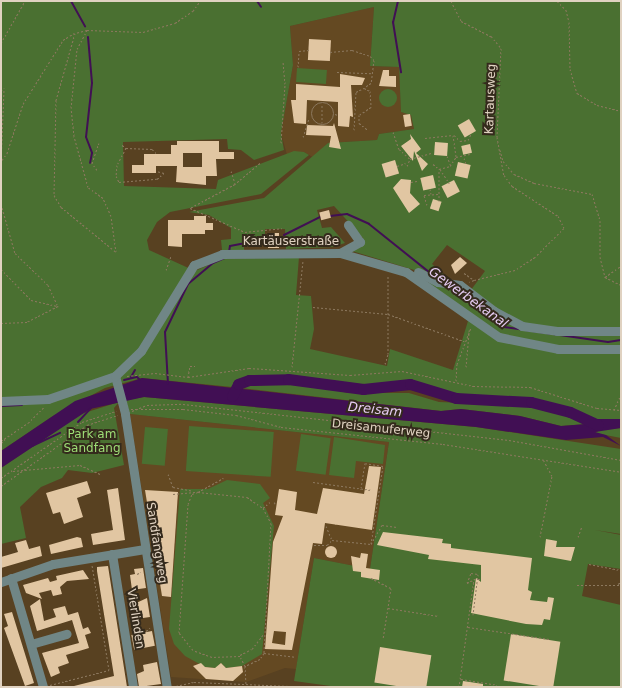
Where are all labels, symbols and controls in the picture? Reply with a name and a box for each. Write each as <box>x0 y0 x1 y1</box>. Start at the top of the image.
street label: Kartausweg <box>483 63 499 135</box>
street label: Kartäuserstraße <box>243 235 339 249</box>
water label: Gewerbekanal <box>426 264 510 332</box>
water label: Dreisam <box>347 399 403 421</box>
street label: Dreisamuferweg <box>331 417 431 441</box>
park label: Park am Sandfang <box>64 428 120 456</box>
street label: Sandfangweg <box>142 501 170 585</box>
street label: Vierlinden <box>123 588 147 650</box>

